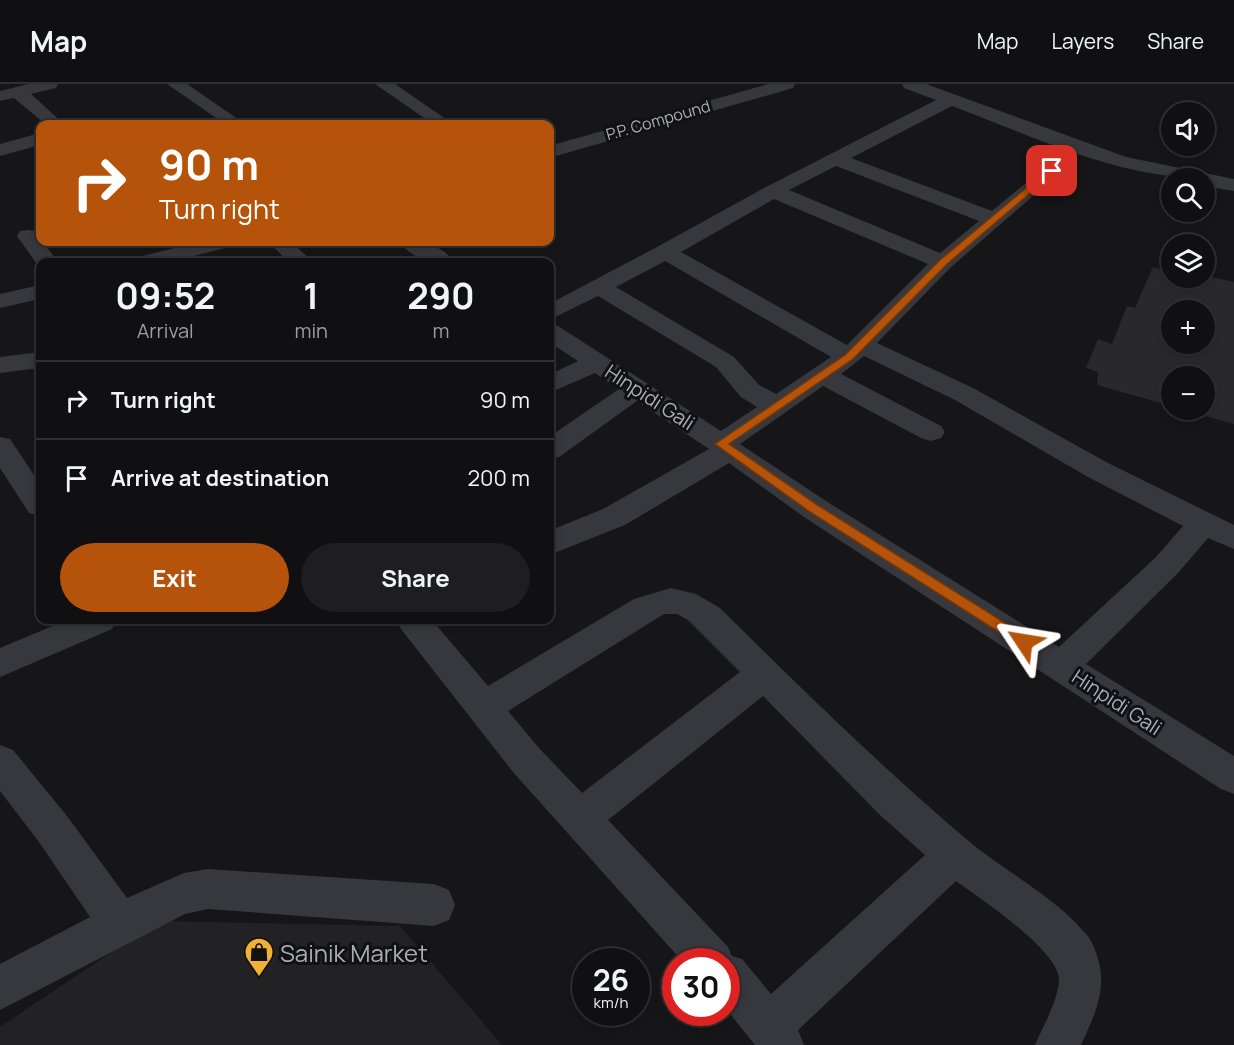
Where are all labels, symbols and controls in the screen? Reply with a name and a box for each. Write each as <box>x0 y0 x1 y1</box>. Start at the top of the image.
text: Map <box>30 22 87 60</box>
text: Map <box>977 27 1018 55</box>
text: Layers <box>1051 27 1114 55</box>
text: Share <box>1147 27 1204 55</box>
street label: P.P. Compound <box>603 95 713 145</box>
map controls <box>1161 102 1215 420</box>
button: sound <box>1161 102 1215 156</box>
text: 90 m <box>159 135 259 193</box>
icon: right <box>60 144 138 222</box>
pin <box>1026 145 1077 196</box>
icon: arrive <box>1035 154 1068 187</box>
button: search <box>1161 168 1215 222</box>
text: Turn right <box>159 190 280 227</box>
button: layers <box>1161 234 1215 288</box>
text: 09:52 <box>115 271 215 320</box>
text: 1 <box>303 271 319 320</box>
text: 290 <box>407 271 475 320</box>
button: + <box>1161 300 1215 354</box>
text: Arrival <box>137 317 194 344</box>
text: min <box>294 317 328 344</box>
text: m <box>432 317 449 344</box>
street label: Hinpidi Gali <box>600 358 700 436</box>
button: − <box>1161 366 1215 420</box>
icon: right <box>60 384 93 417</box>
text: Turn right <box>111 385 216 415</box>
text: 90 m <box>480 385 530 415</box>
icon: arrive <box>60 462 93 495</box>
text: Arrive at destination <box>111 463 329 493</box>
text: 200 m <box>468 463 530 493</box>
button: Exit <box>60 543 289 612</box>
button: Share <box>301 543 530 612</box>
position arrow <box>992 610 1056 674</box>
street label: Hinpidi Gali <box>1067 663 1167 741</box>
shop icon: Sainik Market <box>243 936 275 978</box>
place label: Sainik Market <box>280 936 428 969</box>
speed limit sign: 30 <box>662 948 740 1026</box>
text: 26 <box>593 959 629 1000</box>
text: km/h <box>594 992 628 1013</box>

